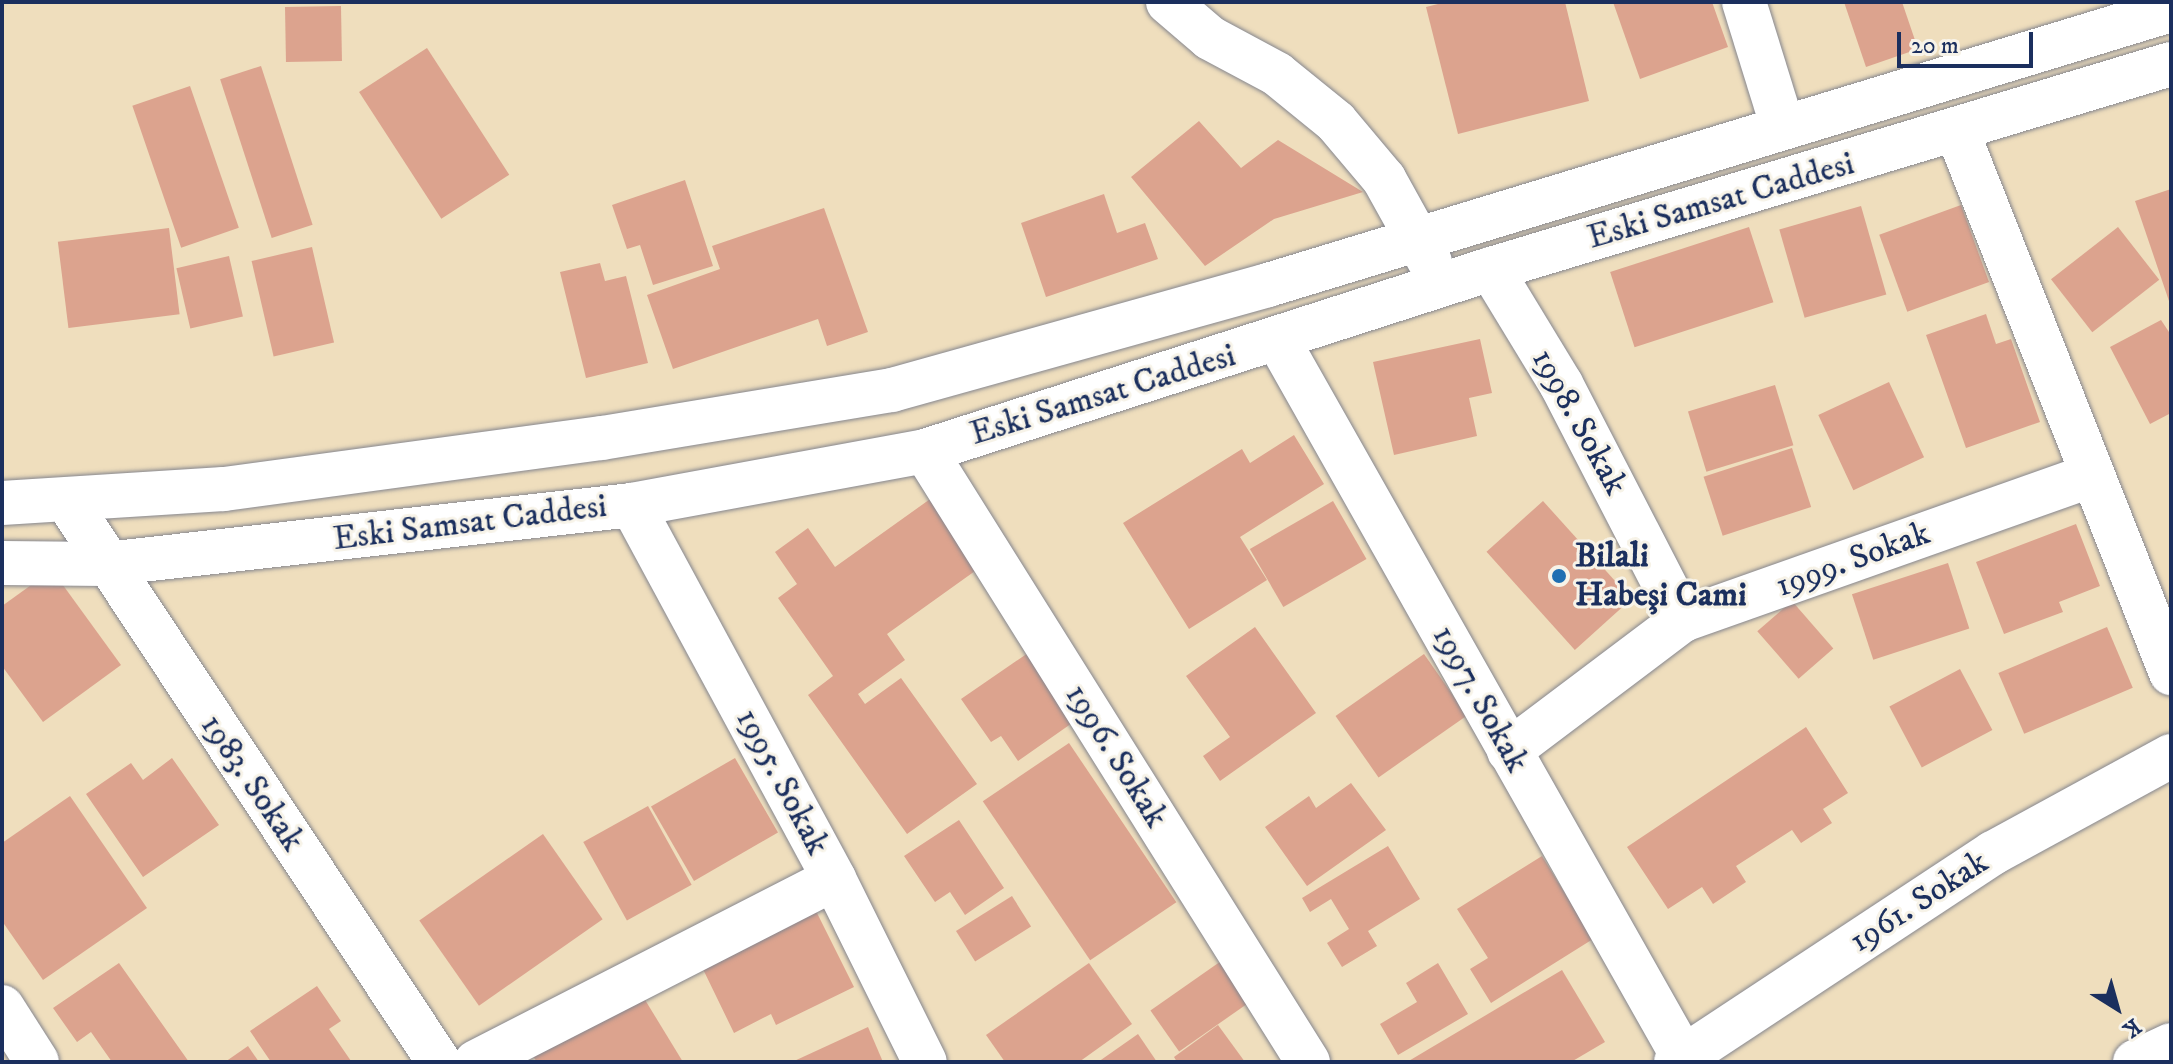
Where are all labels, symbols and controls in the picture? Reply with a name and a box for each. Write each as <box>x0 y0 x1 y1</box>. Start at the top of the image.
scale bar <box>1901 16 2037 66</box>
text: 20 m <box>1911 31 1959 61</box>
street label: Eski Samsat Caddesi <box>1583 143 1859 259</box>
street label: Eski Samsat Caddesi <box>965 335 1241 455</box>
street label: 1998. Sokak <box>1522 342 1636 502</box>
street label: Eski Samsat Caddesi <box>331 486 609 560</box>
street label: 1999. Sokak <box>1770 513 1936 607</box>
place label: Bilali Habeşi Cami <box>1575 536 1747 616</box>
marker: Bilali Habeşi Cami <box>1550 567 1568 585</box>
street label: 1997. Sokak <box>1423 618 1537 780</box>
street label: 1996. Sokak <box>1056 677 1176 835</box>
street label: 1995. Sokak <box>726 702 838 862</box>
street label: 1983. Sokak <box>191 707 313 859</box>
street label: 1961. Sokak <box>1842 842 1996 962</box>
north arrow <box>2077 968 2157 1048</box>
text: K <box>2117 1012 2146 1043</box>

